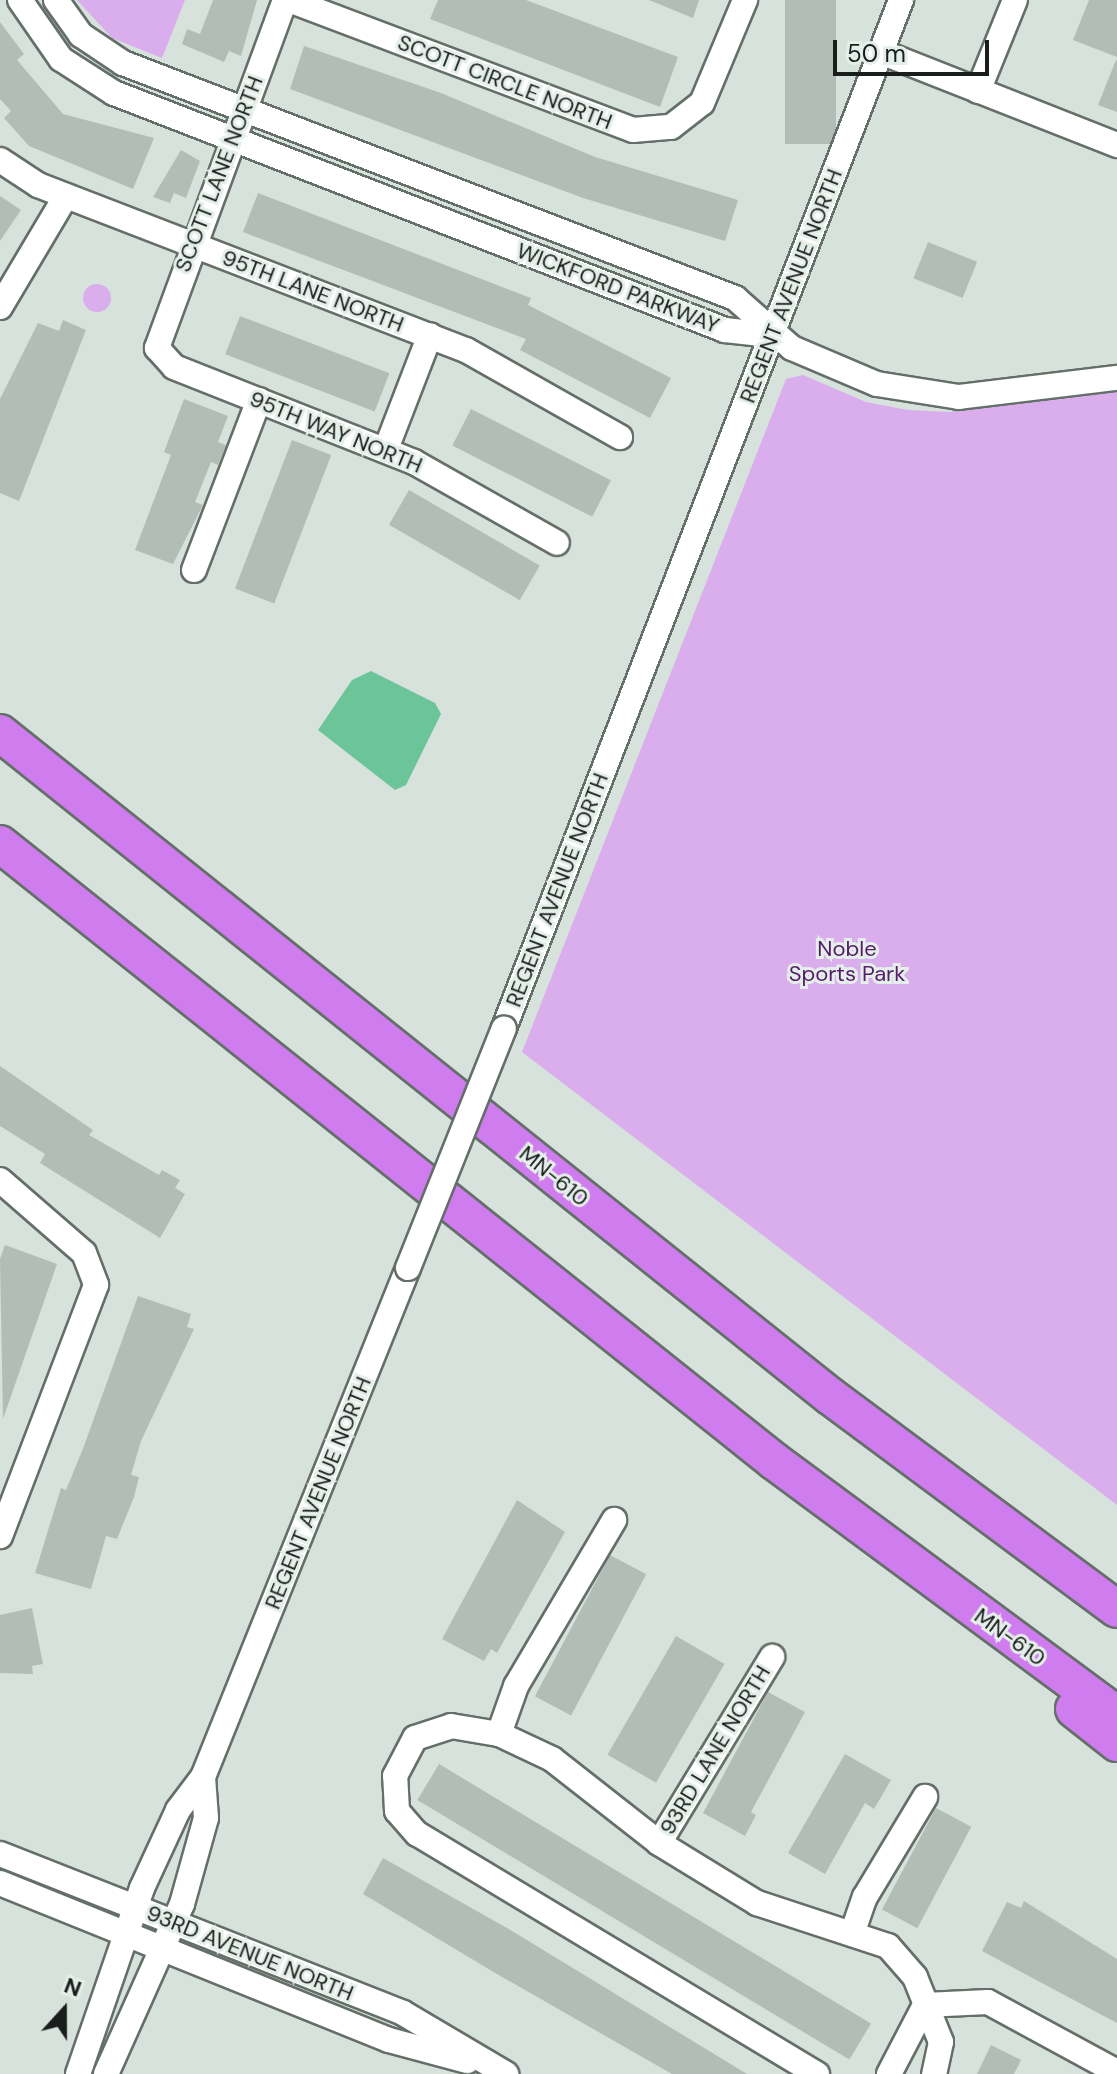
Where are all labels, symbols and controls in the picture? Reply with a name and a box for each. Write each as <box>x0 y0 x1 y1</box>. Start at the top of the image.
scale bar <box>837 24 993 74</box>
street label: SCOTT CIRCLE NORTH <box>394 29 616 135</box>
text: 50 m <box>847 38 906 69</box>
street label: SCOTT LANE NORTH <box>169 72 269 276</box>
street label: REGENT AVENUE NORTH <box>734 165 848 407</box>
street label: WICKFORD PARKWAY <box>513 237 723 339</box>
street label: 95TH LANE NORTH <box>218 244 408 338</box>
street label: 95TH WAY NORTH <box>246 385 426 479</box>
street label: REGENT AVENUE NORTH <box>500 769 614 1011</box>
park label: Noble Sports Park <box>789 935 905 986</box>
street label: MN-610 <box>514 1140 594 1212</box>
street label: REGENT AVENUE NORTH <box>259 1373 377 1613</box>
street label: MN-610 <box>969 1602 1051 1672</box>
street label: 93RD LANE NORTH <box>654 1661 776 1839</box>
street label: 93RD AVENUE NORTH <box>143 1899 357 2007</box>
north arrow <box>24 1970 104 2050</box>
text: N <box>60 1971 85 2004</box>

